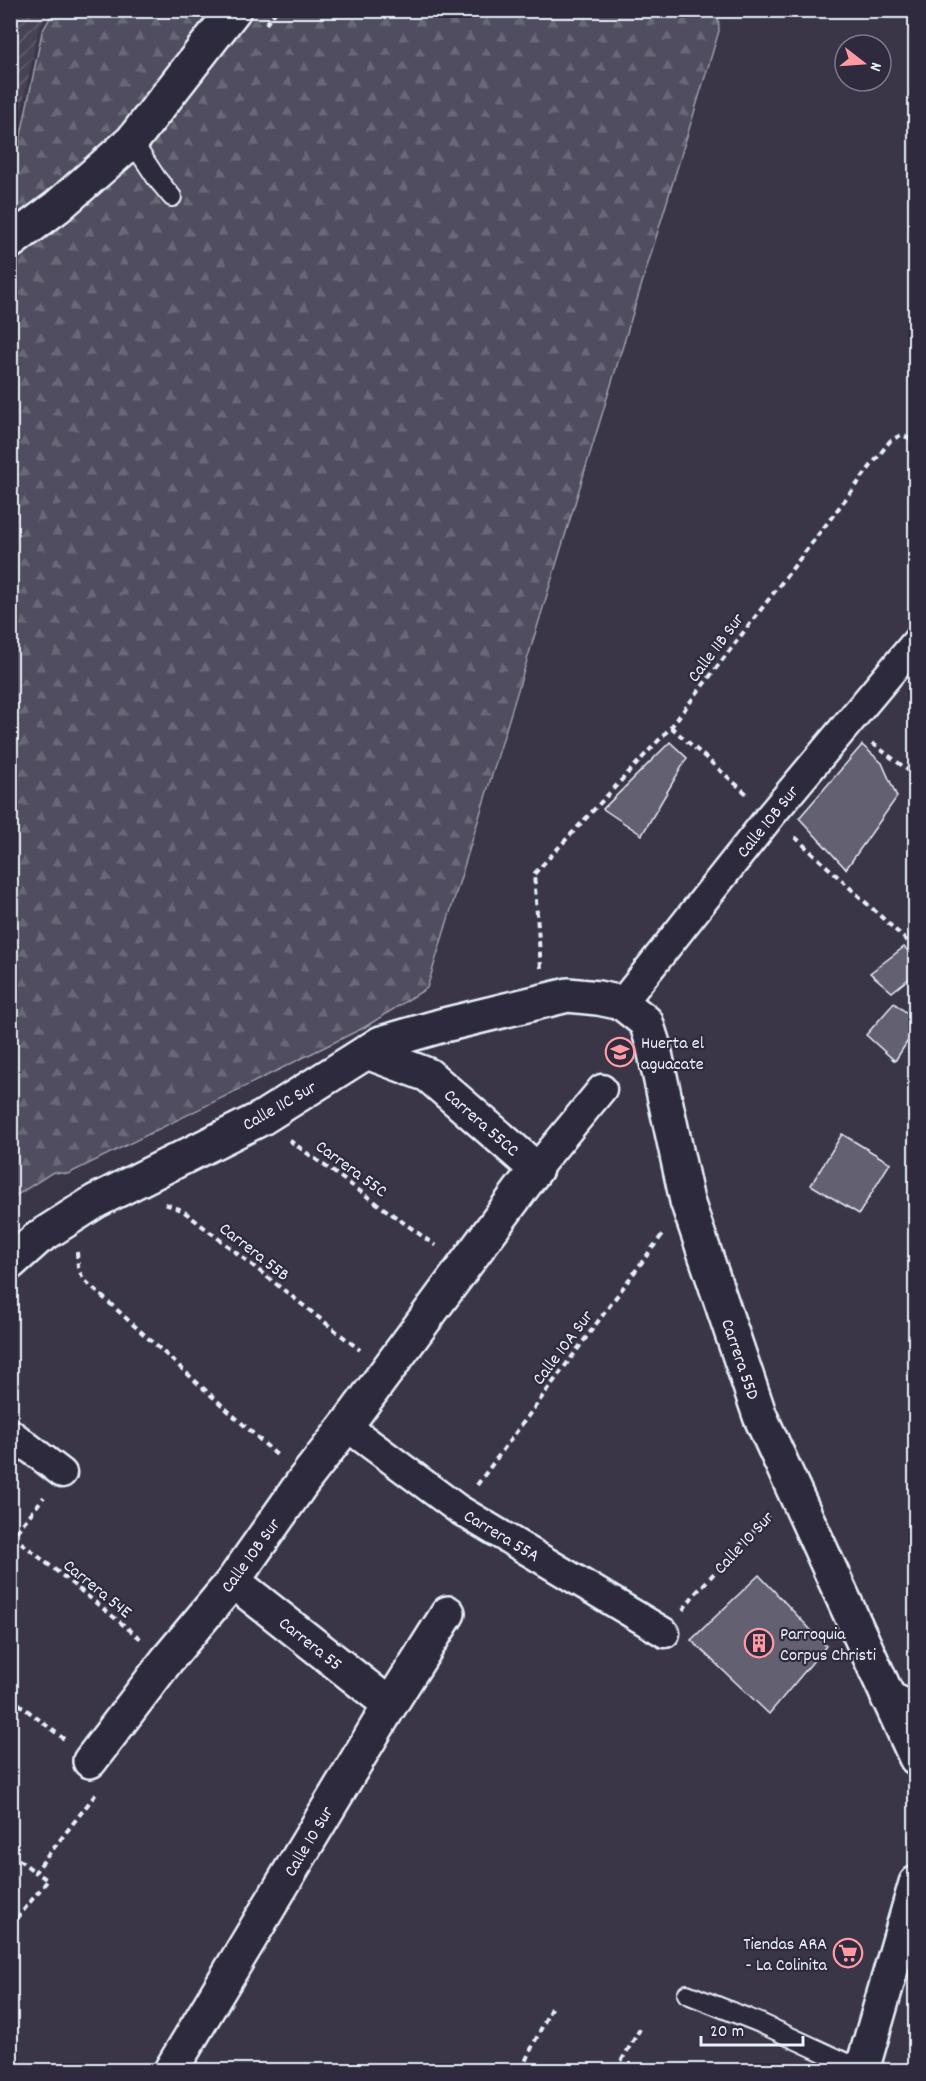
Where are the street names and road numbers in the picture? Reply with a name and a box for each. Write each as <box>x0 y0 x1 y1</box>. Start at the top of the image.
street label: Calle 11B Sur <box>683 608 752 688</box>
street label: Calle 10B Sur <box>732 781 806 864</box>
street label: Calle 11C Sur <box>239 1076 322 1138</box>
street label: Carrera 55CC <box>437 1084 523 1164</box>
street label: Carrera 55C <box>309 1135 392 1205</box>
street label: Carrera 55B <box>213 1218 294 1288</box>
street label: Calle 10A Sur <box>528 1306 601 1391</box>
street label: Carrera 55D <box>713 1316 764 1404</box>
street label: Carrera 55A <box>458 1505 543 1570</box>
street label: Calle 10 Sur <box>709 1506 781 1581</box>
street label: Calle 10B Sur <box>216 1514 288 1599</box>
street label: Carrera 54E <box>57 1554 136 1625</box>
street label: Carrera 55 <box>272 1612 347 1678</box>
street label: Calle 10 Sur <box>279 1802 341 1882</box>

